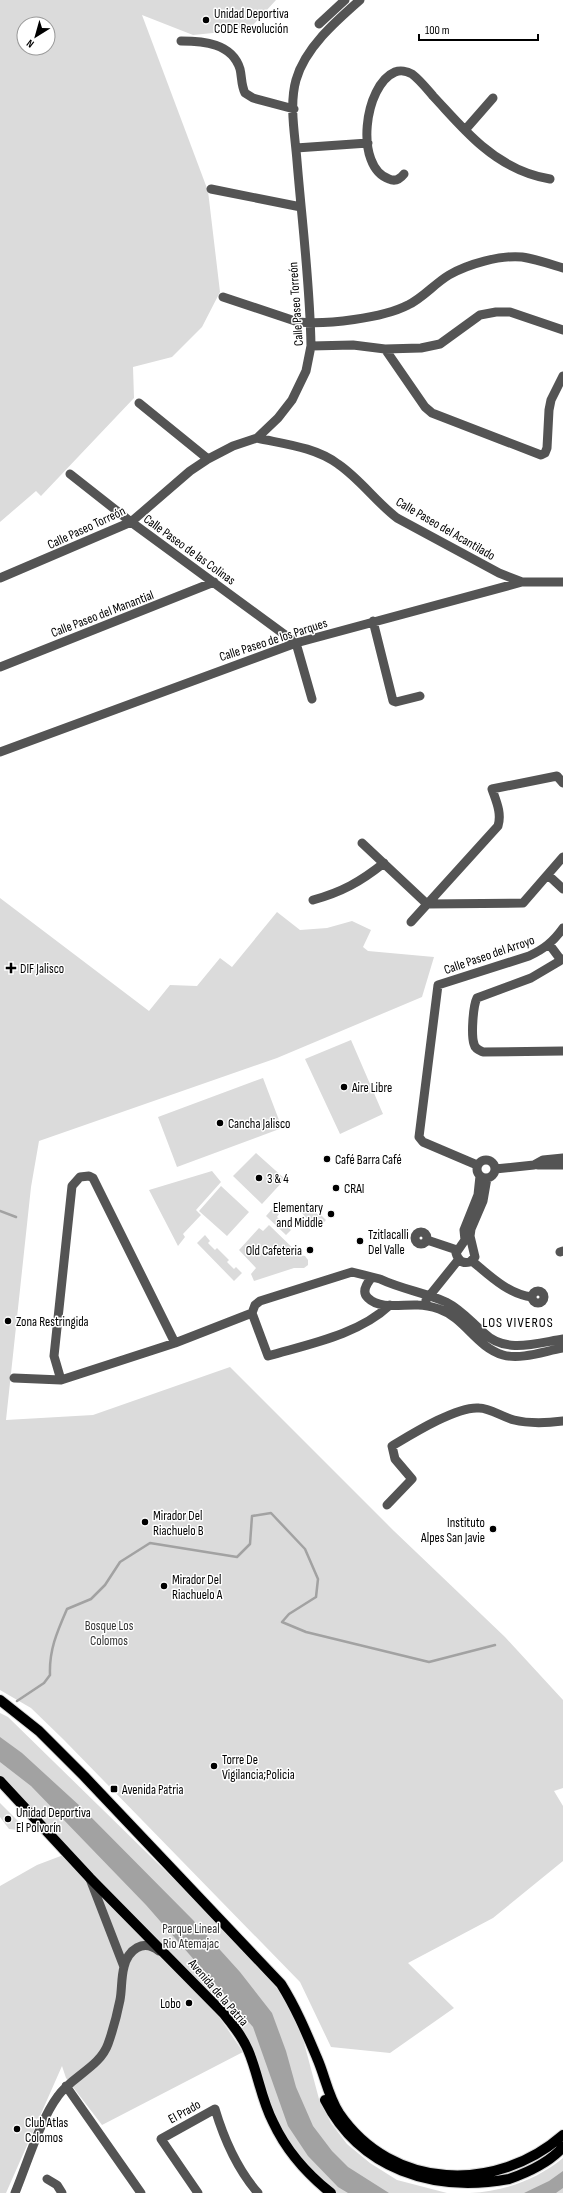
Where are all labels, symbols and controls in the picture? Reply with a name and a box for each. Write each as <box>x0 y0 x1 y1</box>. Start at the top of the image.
place label: Unidad Deportiva CODE Revolución <box>214 6 289 37</box>
marker: Unidad Deportiva CODE Revolución <box>201 15 211 25</box>
north arrow <box>16 16 56 56</box>
scale bar <box>419 16 538 42</box>
text: 100 m <box>425 23 450 38</box>
text: N <box>24 37 37 51</box>
street label: Calle Paseo Torreón <box>285 261 307 346</box>
street label: Calle Paseo del Acantilado <box>393 494 498 564</box>
street label: Calle Paseo Torreón <box>45 503 128 553</box>
street label: Calle Paseo de las Colinas <box>140 511 239 589</box>
street label: Calle Paseo del Manantial <box>49 587 156 641</box>
street label: Calle Paseo de los Parques <box>217 615 330 665</box>
street label: Calle Paseo del Arroyo <box>442 932 537 978</box>
place label: DIF Jalisco <box>20 961 64 977</box>
marker: DIF Jalisco <box>5 962 17 974</box>
place label: Aire Libre <box>351 1080 392 1096</box>
marker: Aire Libre <box>339 1082 349 1092</box>
place label: Cancha Jalisco <box>228 1116 290 1132</box>
marker: Cancha Jalisco <box>215 1118 225 1128</box>
place label: Café Barra Café <box>335 1152 402 1168</box>
marker: Café Barra Café <box>322 1154 332 1164</box>
place label: 3 & 4 <box>267 1171 289 1187</box>
marker: 3 & 4 <box>254 1173 264 1183</box>
place label: CRAI <box>344 1181 364 1197</box>
marker: CRAI <box>331 1183 341 1193</box>
place label: Elementary and Middle <box>273 1200 323 1231</box>
marker: Elementary and Middle <box>326 1209 336 1219</box>
place label: Tzitlacalli Del Valle <box>368 1227 409 1258</box>
marker: Tzitlacalli Del Valle <box>355 1236 365 1246</box>
place label: Old Cafeteria <box>246 1243 302 1259</box>
marker: Old Cafeteria <box>305 1245 315 1255</box>
place label: Zona Restringida <box>16 1314 89 1330</box>
district label: LOS VIVEROS <box>482 1314 554 1331</box>
marker: Zona Restringida <box>3 1316 13 1326</box>
place label: Mirador Del Riachuelo B <box>153 1508 204 1539</box>
place label: Instituto Alpes San Javie <box>420 1515 485 1546</box>
marker: Mirador Del Riachuelo B <box>140 1517 150 1527</box>
marker: Instituto Alpes San Javie <box>488 1524 498 1534</box>
place label: Mirador Del Riachuelo A <box>172 1572 223 1603</box>
marker: Mirador Del Riachuelo A <box>159 1581 169 1591</box>
park label: Bosque Los Colomos <box>85 1618 134 1649</box>
place label: Torre De Vigilancia;Policia <box>222 1752 295 1783</box>
marker: Torre De Vigilancia;Policia <box>209 1761 219 1771</box>
place label: Avenida Patria <box>121 1782 183 1798</box>
marker: Avenida Patria <box>109 1784 119 1794</box>
place label: Unidad Deportiva El Polvorín <box>16 1805 91 1836</box>
marker: Unidad Deportiva El Polvorín <box>3 1814 13 1824</box>
park label: Parque Lineal Rio Atemajac <box>162 1921 220 1952</box>
street label: Avenida de la Patria <box>184 1955 252 2029</box>
place label: Lobo <box>160 1996 181 2012</box>
marker: Lobo <box>184 1998 194 2008</box>
street label: El Prado <box>165 2096 204 2127</box>
place label: Club Atlas Colomos <box>25 2115 69 2146</box>
marker: Club Atlas Colomos <box>12 2124 22 2134</box>

